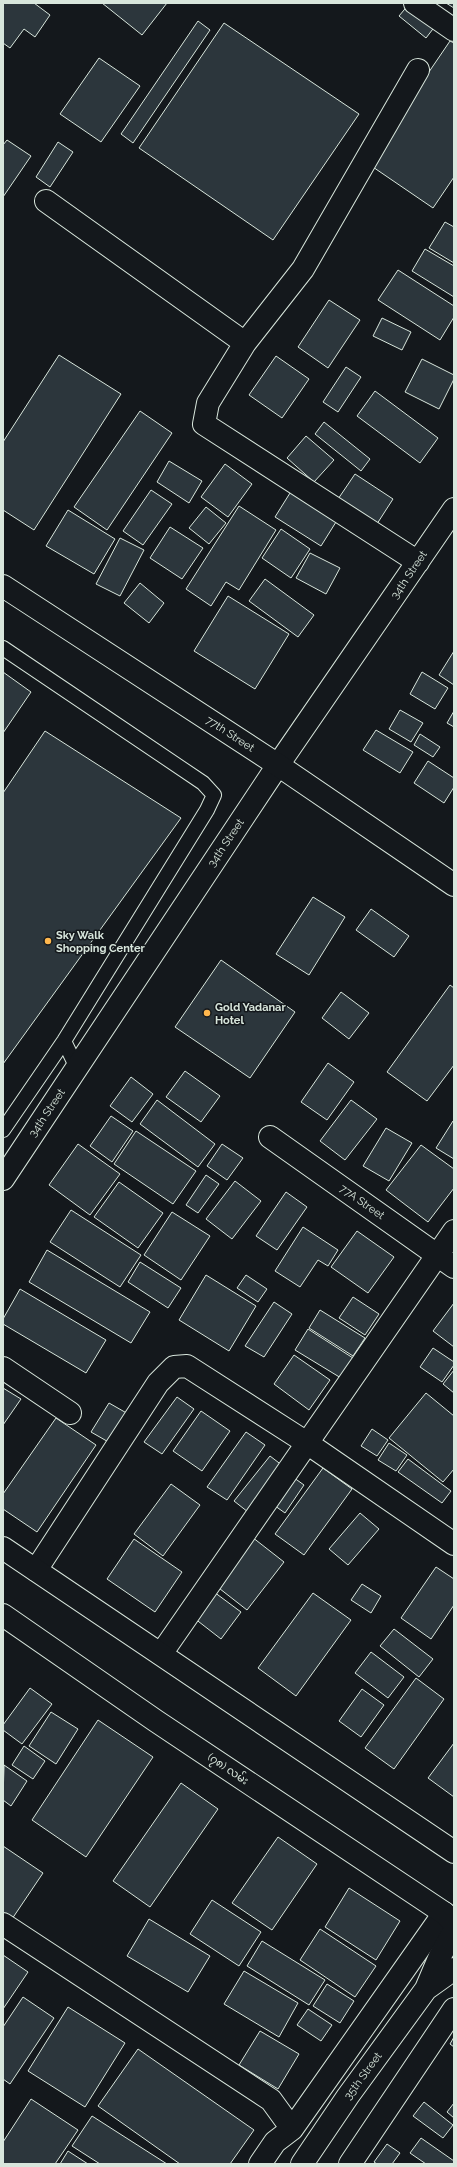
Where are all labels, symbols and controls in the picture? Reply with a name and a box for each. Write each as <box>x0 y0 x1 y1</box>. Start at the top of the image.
street label: 34th Street <box>388 548 430 602</box>
street label: 77th Street <box>203 714 257 755</box>
street label: 34th Street <box>205 816 247 870</box>
place label: Sky Walk Shopping Center <box>56 929 146 955</box>
marker: Sky Walk Shopping Center <box>43 936 53 946</box>
place label: Gold Yadanar Hotel <box>215 1001 286 1027</box>
marker: Gold Yadanar Hotel <box>202 1008 212 1018</box>
street label: 34th Street <box>26 1086 68 1140</box>
street label: 77A Street <box>337 1182 387 1222</box>
street label: (၇၈) လမ်း <box>204 1750 252 1789</box>
street label: 35th Street <box>341 2050 385 2102</box>

